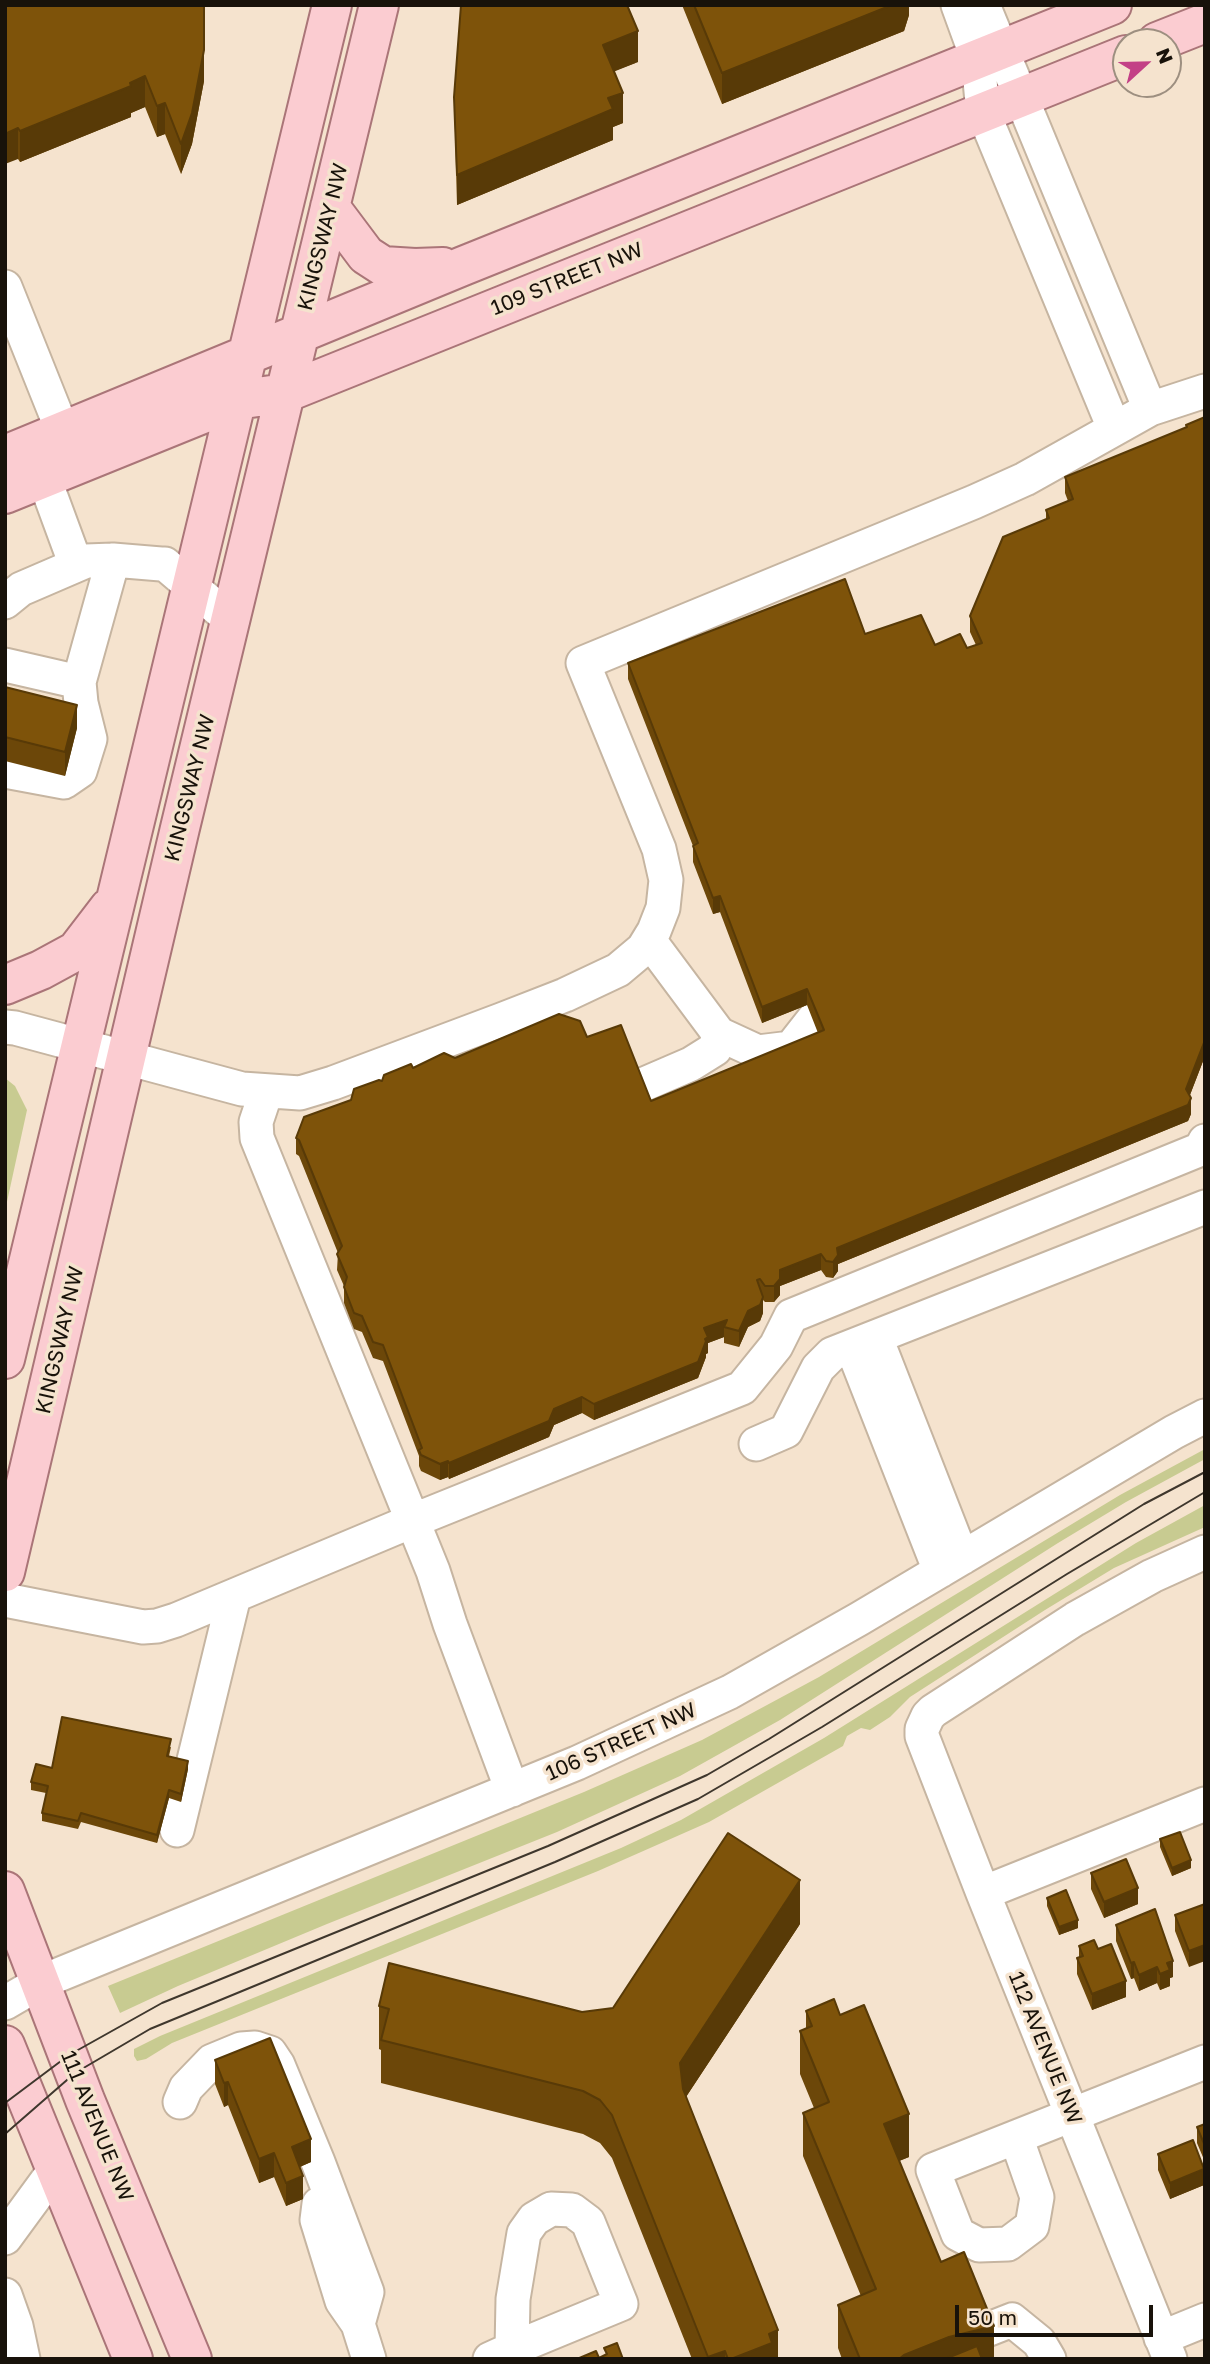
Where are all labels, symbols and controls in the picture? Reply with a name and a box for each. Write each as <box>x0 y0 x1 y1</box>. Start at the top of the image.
north arrow <box>1112 28 1182 98</box>
text: N <box>1152 45 1178 67</box>
street label: KINGSWAY NW <box>293 161 353 313</box>
street label: 109 STREET NW <box>487 237 647 321</box>
street label: KINGSWAY NW <box>160 712 220 864</box>
street label: KINGSWAY NW <box>31 1264 89 1416</box>
street label: 106 STREET NW <box>542 1698 700 1786</box>
street label: 112 AVENUE NW <box>1003 1968 1087 2128</box>
street label: 111 AVENUE NW <box>55 2047 139 2205</box>
scale bar <box>958 2290 1156 2334</box>
text: 50 m <box>968 2304 1017 2330</box>

